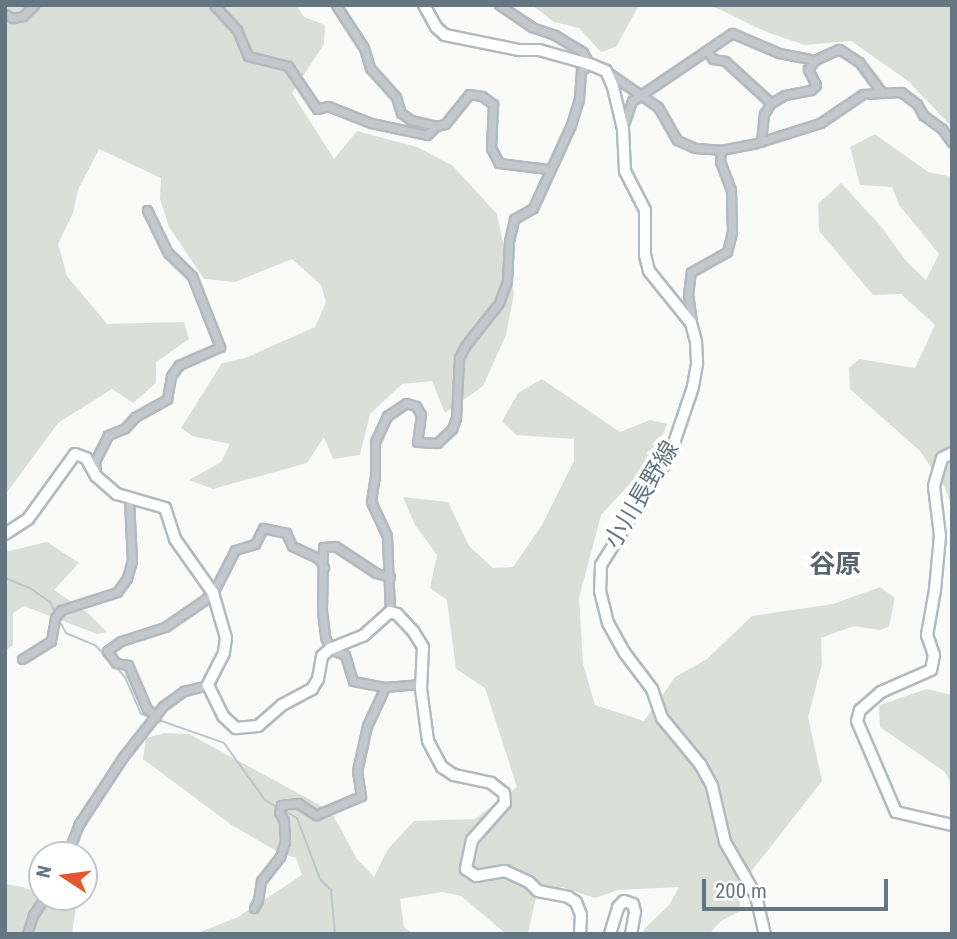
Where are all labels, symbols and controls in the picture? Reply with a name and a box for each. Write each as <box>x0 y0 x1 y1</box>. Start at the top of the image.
street label: 小川長野線 <box>599 436 685 554</box>
district label: 谷原 <box>809 549 861 581</box>
north arrow <box>28 841 98 911</box>
text: N <box>31 863 57 880</box>
scale bar <box>705 866 890 910</box>
text: 200 m <box>715 879 767 903</box>

